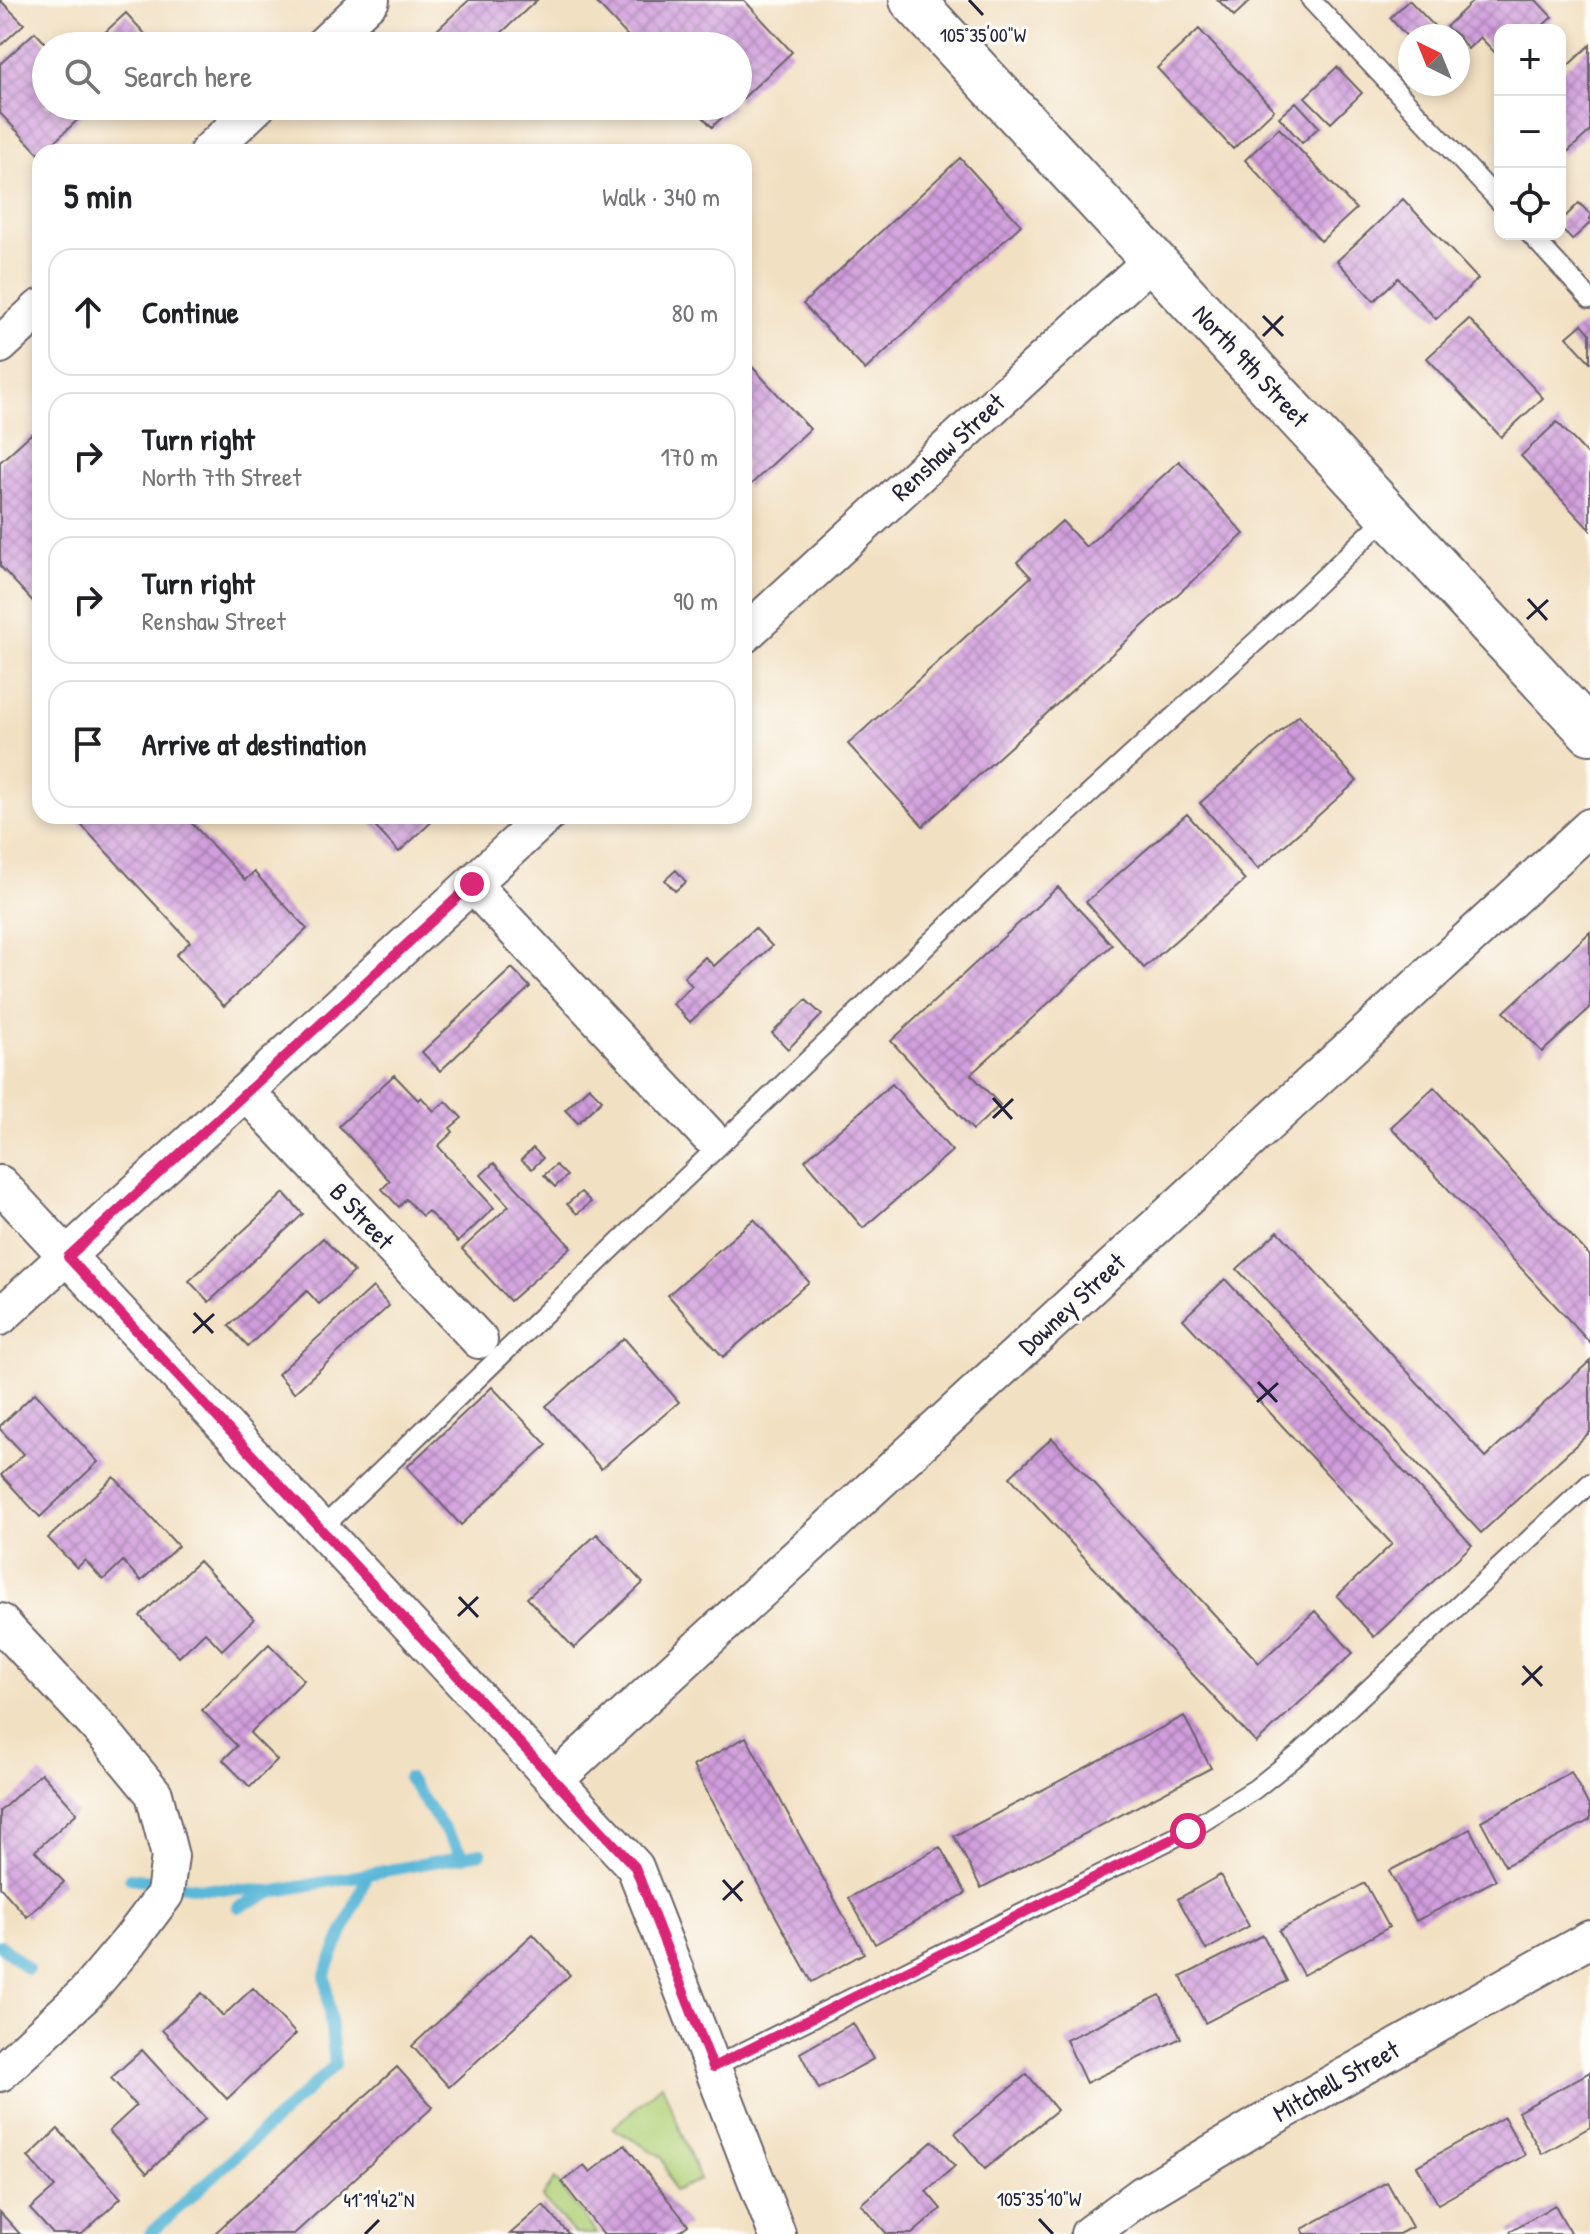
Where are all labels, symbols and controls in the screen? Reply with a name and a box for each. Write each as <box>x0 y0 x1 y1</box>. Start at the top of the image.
text: 105°35'00"W <box>940 21 1027 48</box>
north arrow <box>1398 24 1470 96</box>
map controls <box>1494 24 1566 240</box>
button: + <box>1494 24 1566 96</box>
search box <box>32 32 752 120</box>
icon: search <box>60 54 104 98</box>
text: Search here <box>124 56 252 96</box>
button: − <box>1494 96 1566 168</box>
button: locate <box>1494 168 1566 240</box>
text: 5 min <box>64 173 132 219</box>
text: Walk · 340 m <box>602 179 720 214</box>
icon: ahead <box>66 290 110 334</box>
text: Continue <box>142 292 239 332</box>
text: 80 m <box>671 295 718 330</box>
street label: North 9th Street <box>1185 297 1318 435</box>
street label: Renshaw Street <box>883 384 1013 508</box>
text: Turn right <box>142 419 255 459</box>
icon: right <box>66 434 110 478</box>
text: 170 m <box>660 439 718 474</box>
text: North 7th Street <box>142 459 301 494</box>
text: Turn right <box>142 563 255 603</box>
icon: right <box>66 578 110 622</box>
text: 90 m <box>673 583 718 618</box>
text: Renshaw Street <box>142 603 286 638</box>
icon: arrive <box>66 722 110 766</box>
text: Arrive at destination <box>142 724 367 764</box>
route end <box>454 866 490 902</box>
street label: B Street <box>322 1175 403 1258</box>
street label: Downey Street <box>1011 1244 1134 1362</box>
route start <box>1170 1813 1206 1849</box>
street label: Mitchell Street <box>1266 2031 1406 2130</box>
text: 105°35'10"W <box>997 2185 1082 2212</box>
text: 41°19'42"N <box>344 2186 414 2213</box>

